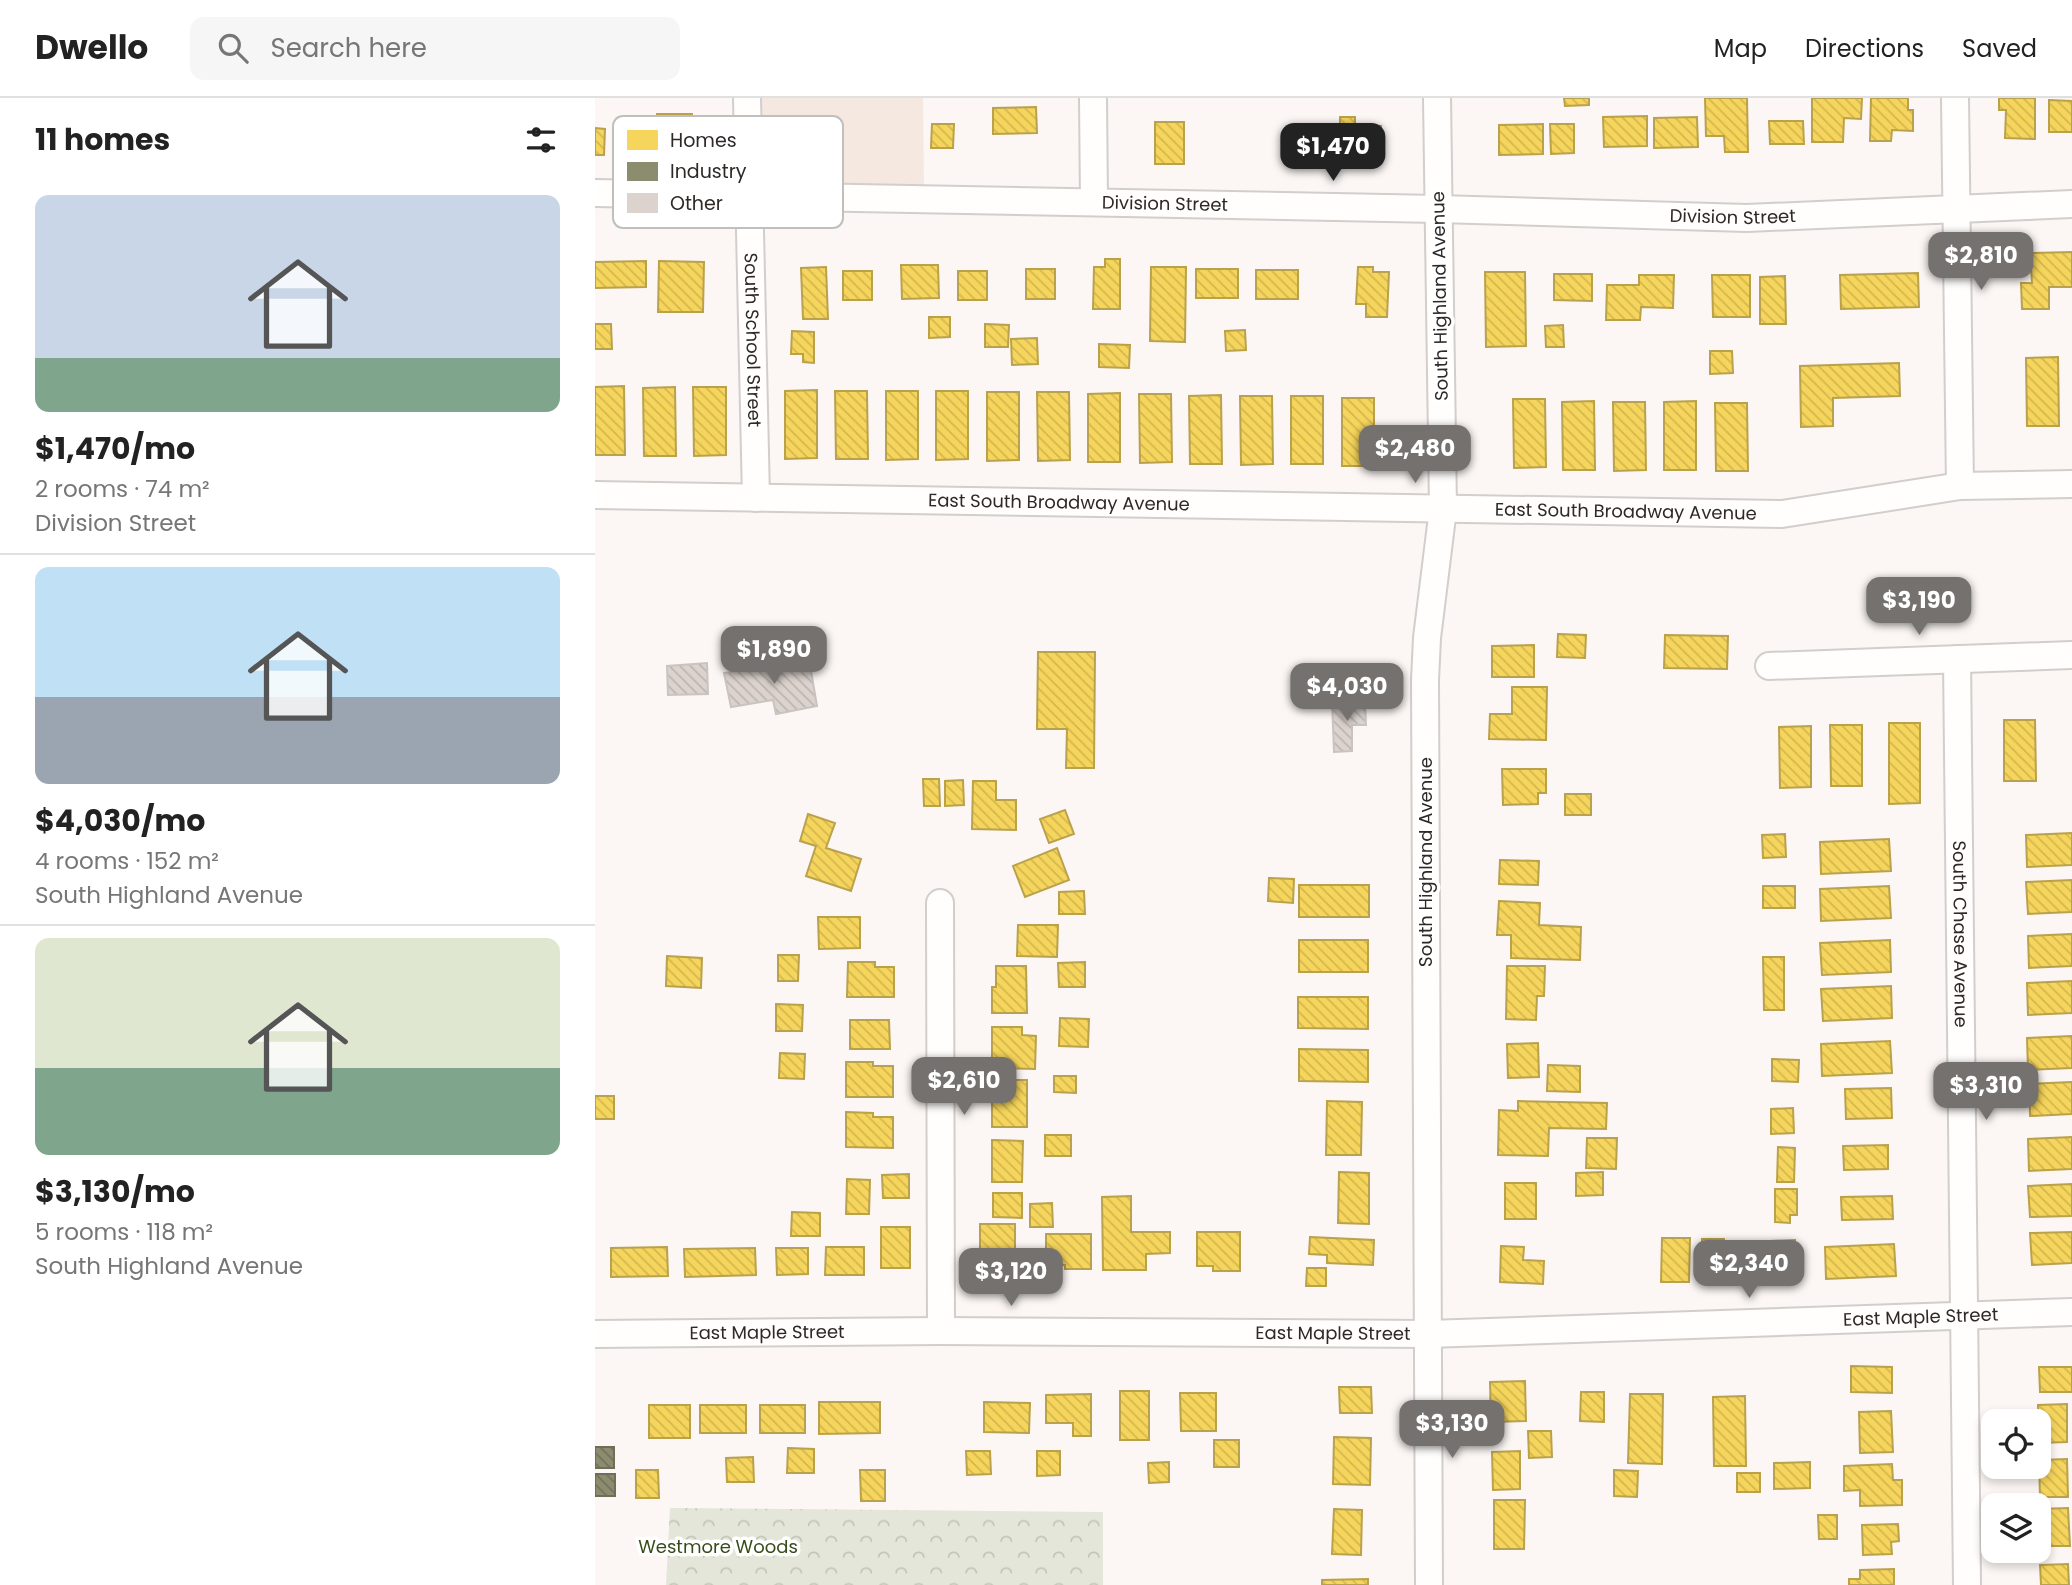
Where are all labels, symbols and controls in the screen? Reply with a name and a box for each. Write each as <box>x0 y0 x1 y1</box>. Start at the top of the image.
search box <box>190 17 680 80</box>
text: Dwello <box>35 24 148 71</box>
icon: search <box>214 29 252 67</box>
text: Search here <box>270 30 427 66</box>
text: Map <box>1714 32 1767 65</box>
text: Directions <box>1805 32 1924 65</box>
text: Saved <box>1962 32 2037 65</box>
legend <box>613 116 843 228</box>
text: 11 homes <box>35 118 170 161</box>
icon: filters <box>522 121 560 159</box>
pin: $1,470 <box>1276 123 1390 183</box>
text: Homes <box>670 127 737 154</box>
text: $1,470 <box>1296 130 1370 162</box>
text: Industry <box>670 158 747 185</box>
text: Other <box>670 190 723 217</box>
street label: Division Street <box>1102 190 1228 217</box>
street label: South Highland Avenue <box>1425 191 1454 401</box>
street label: Division Street <box>1669 203 1796 230</box>
pin: $2,810 <box>1924 232 2038 292</box>
text: $2,810 <box>1944 239 2018 271</box>
icon: home <box>235 241 361 367</box>
street label: South School Street <box>738 252 767 428</box>
pin: $2,480 <box>1358 426 1472 485</box>
text: $1,470/mo <box>35 427 195 470</box>
text: $2,480 <box>1375 432 1455 464</box>
text: 2 rooms · 74 m² <box>35 473 210 505</box>
street label: East South Broadway Avenue <box>928 487 1190 517</box>
street label: East South Broadway Avenue <box>1495 496 1757 526</box>
text: Division Street <box>35 507 196 539</box>
pin: $3,190 <box>1862 578 1976 637</box>
text: $3,190 <box>1882 584 1956 616</box>
icon: home <box>235 613 361 739</box>
pin: $1,890 <box>717 626 831 686</box>
text: $1,890 <box>737 633 811 665</box>
pin: $4,030 <box>1290 664 1404 723</box>
text: $4,030 <box>1306 670 1388 702</box>
street label: South Highland Avenue <box>1413 757 1438 967</box>
text: $4,030/mo <box>35 799 205 842</box>
street label: South Chase Avenue <box>1947 840 1974 1028</box>
text: 4 rooms · 152 m² <box>35 845 219 877</box>
text: South Highland Avenue <box>35 879 303 911</box>
icon: home <box>235 984 361 1110</box>
pin: $2,610 <box>907 1058 1021 1117</box>
pin: $3,310 <box>1929 1062 2043 1122</box>
text: $2,610 <box>927 1064 1001 1096</box>
text: $3,310 <box>1949 1069 2023 1101</box>
text: $3,130/mo <box>35 1170 195 1213</box>
text: 5 rooms · 118 m² <box>35 1216 213 1248</box>
pin: $2,340 <box>1692 1240 1806 1300</box>
text: $2,340 <box>1709 1247 1789 1279</box>
pin: $3,120 <box>954 1248 1068 1308</box>
text: South Highland Avenue <box>35 1250 303 1282</box>
text: $3,120 <box>975 1255 1047 1287</box>
street label: East Maple Street <box>1843 1302 1999 1332</box>
street label: East Maple Street <box>689 1319 845 1345</box>
street label: East Maple Street <box>1255 1320 1411 1346</box>
pin: $3,130 <box>1395 1400 1509 1460</box>
text: $3,130 <box>1415 1407 1489 1439</box>
map controls <box>1981 1409 2051 1563</box>
button: locate <box>1981 1409 2051 1479</box>
button: layers <box>1981 1493 2051 1563</box>
park label: Westmore Woods <box>638 1534 798 1559</box>

